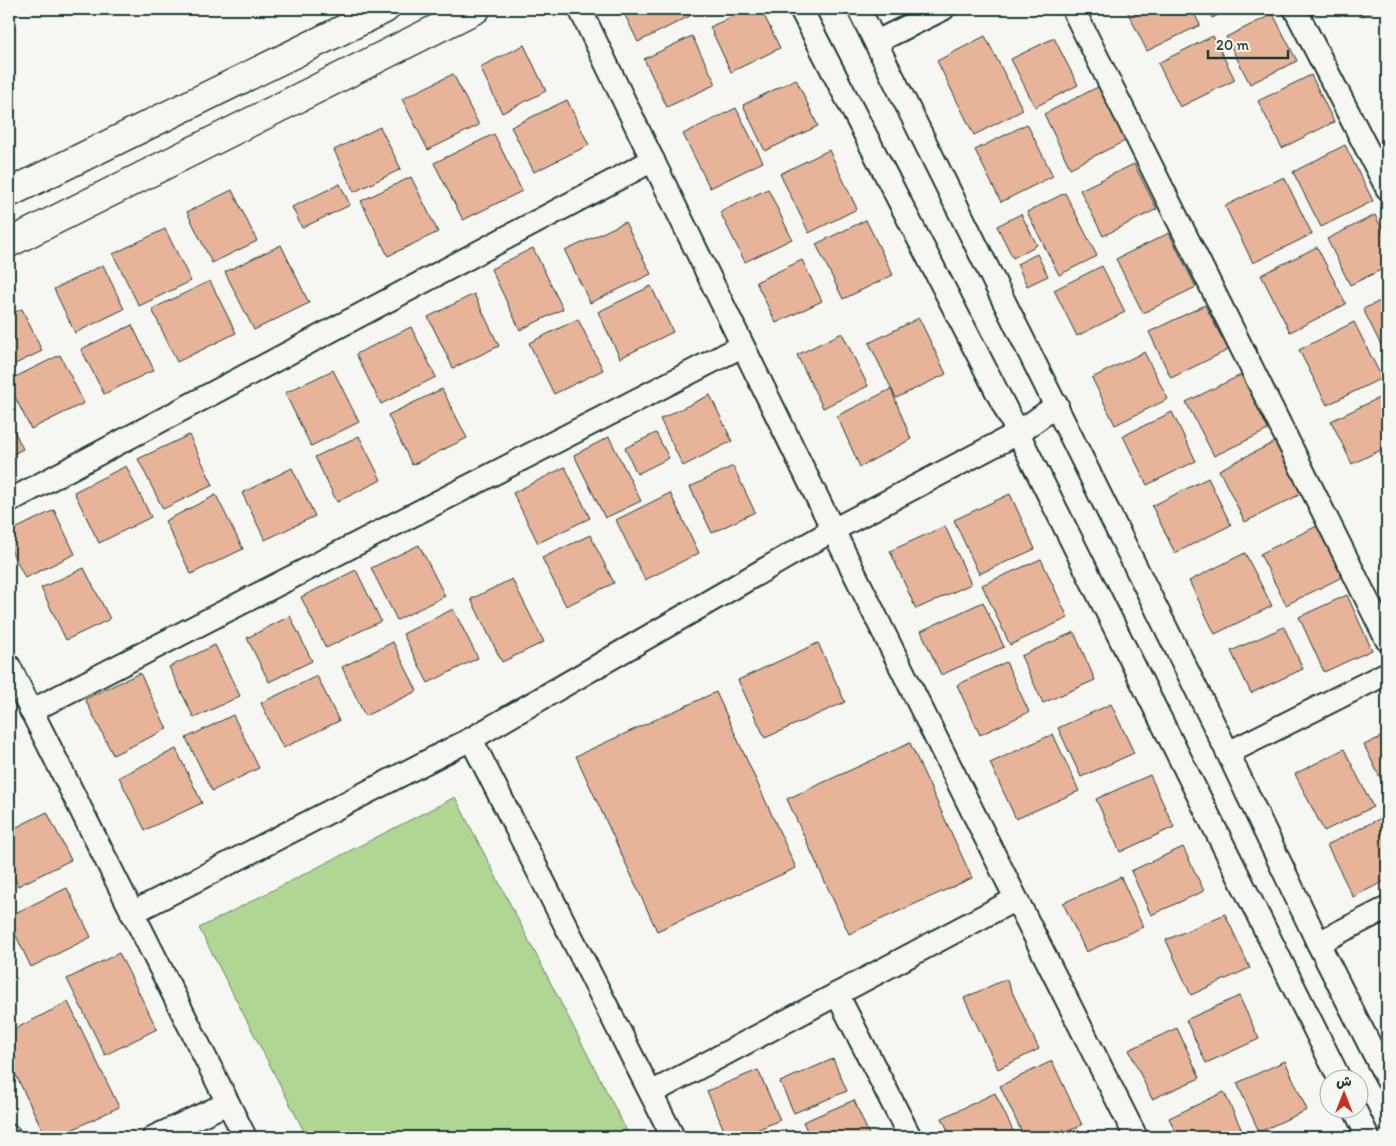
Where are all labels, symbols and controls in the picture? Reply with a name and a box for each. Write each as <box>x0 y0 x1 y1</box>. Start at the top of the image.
scale bar <box>1208 28 1288 60</box>
text: 20 m <box>1216 36 1250 54</box>
north arrow <box>1318 1068 1368 1118</box>
text: ش <box>1336 1073 1352 1090</box>

